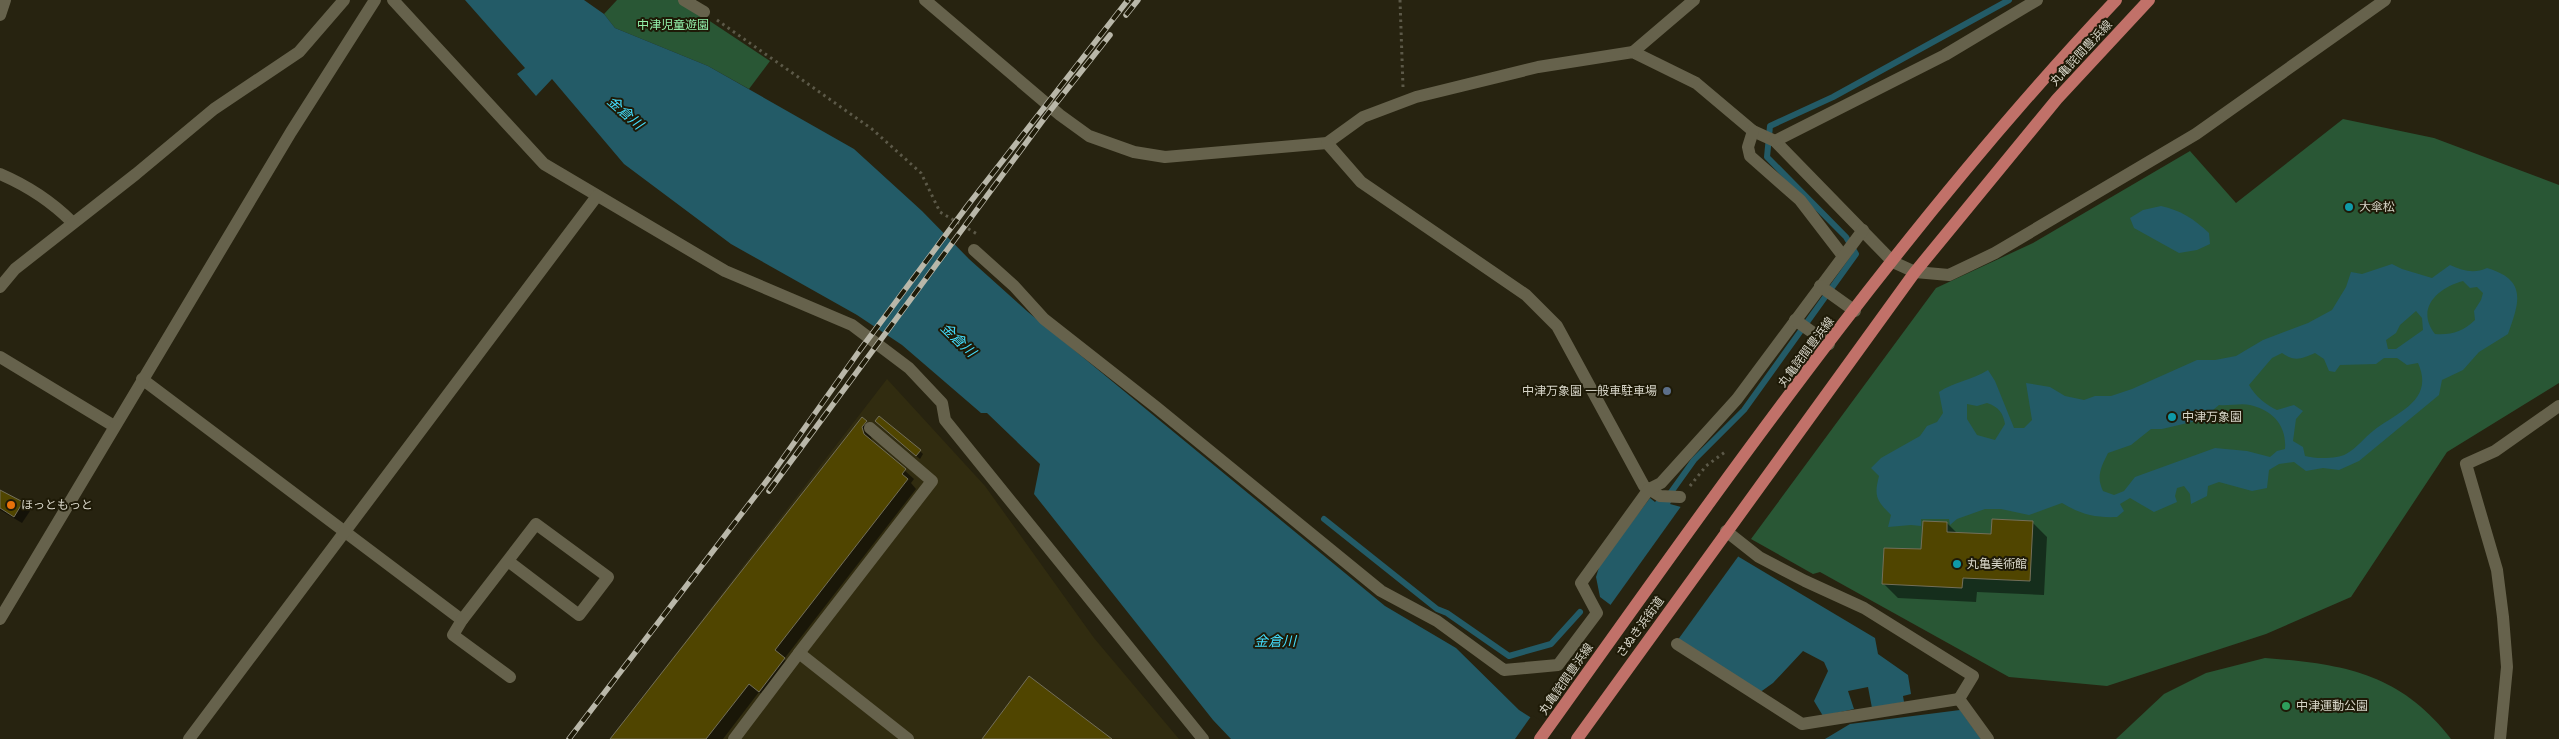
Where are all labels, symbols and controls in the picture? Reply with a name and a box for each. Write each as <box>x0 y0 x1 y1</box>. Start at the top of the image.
park label: 中津児童遊園 <box>637 18 709 32</box>
street label: 丸亀詫間豊浜線 <box>2047 18 2115 88</box>
water label: 金倉川 <box>604 93 648 135</box>
place label: 大傘松 <box>2359 200 2395 214</box>
marker: 大傘松 <box>2343 201 2355 213</box>
street label: 丸亀詫間豊浜線 <box>1775 314 1837 390</box>
water label: 金倉川 <box>937 319 980 362</box>
place label: 中津万象園 一般車駐車場 <box>1522 384 1657 398</box>
marker: 中津万象園 一般車駐車場 <box>1661 385 1673 397</box>
place label: 中津万象園 <box>2182 410 2242 424</box>
marker: 中津万象園 <box>2166 411 2178 423</box>
place label: ほっともっと <box>21 498 93 512</box>
marker: ほっともっと <box>5 499 17 511</box>
place label: 丸亀美術館 <box>1967 557 2027 571</box>
marker: 丸亀美術館 <box>1951 558 1963 570</box>
street label: さぬき浜街道 <box>1613 594 1667 660</box>
water label: 金倉川 <box>1254 633 1298 650</box>
street label: 丸亀詫間豊浜線 <box>1536 641 1596 717</box>
place label: 中津運動公園 <box>2296 699 2368 713</box>
marker: 中津運動公園 <box>2280 700 2292 712</box>

